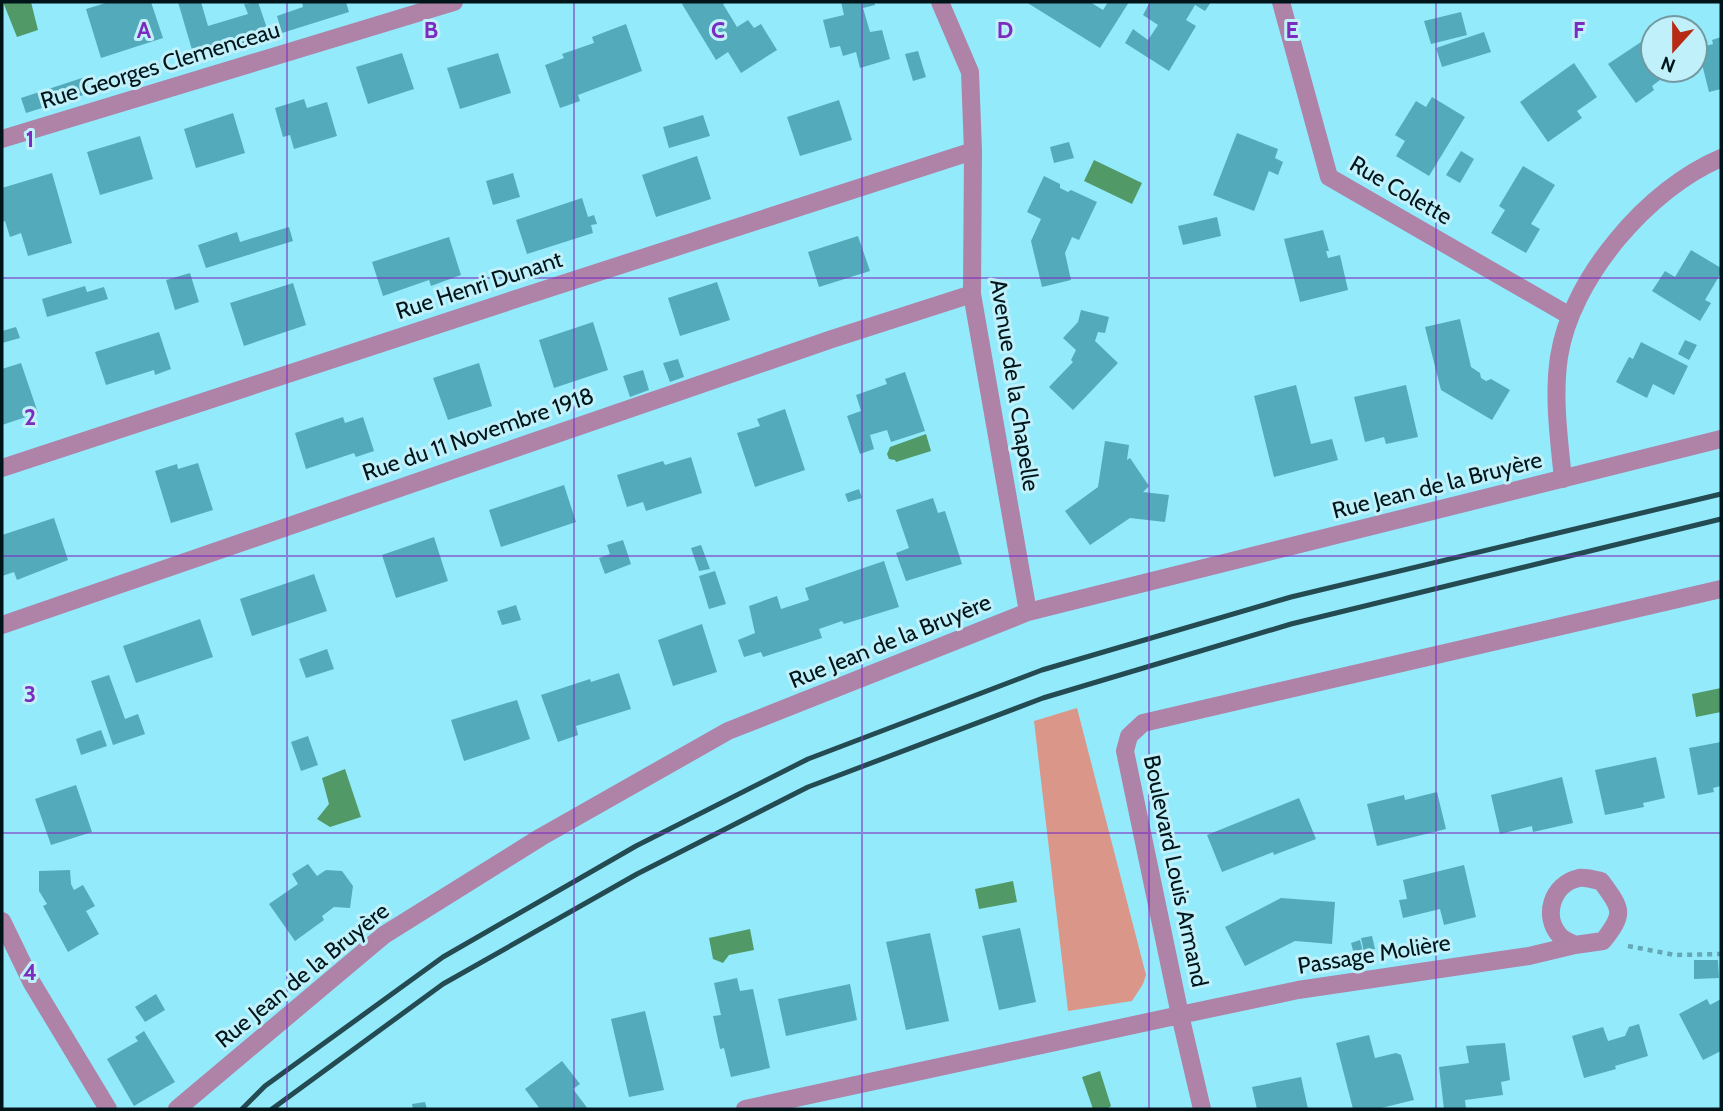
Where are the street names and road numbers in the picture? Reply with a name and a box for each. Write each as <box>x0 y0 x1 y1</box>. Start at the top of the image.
street label: Rue Georges Clemenceau <box>37 15 283 115</box>
street label: Rue Colette <box>1345 150 1457 231</box>
street label: Rue Henri Dunant <box>392 245 566 325</box>
street label: Avenue de la Chapelle <box>984 277 1046 493</box>
street label: Rue du 11 Novembre 1918 <box>359 381 597 487</box>
street label: Rue Jean de la Bruyère <box>1329 445 1545 525</box>
street label: Rue Jean de la Bruyère <box>785 588 995 694</box>
street label: Boulevard Louis Armand <box>1138 752 1214 990</box>
street label: Rue Jean de la Bruyère <box>210 896 395 1054</box>
street label: Passage Molière <box>1296 928 1453 980</box>

